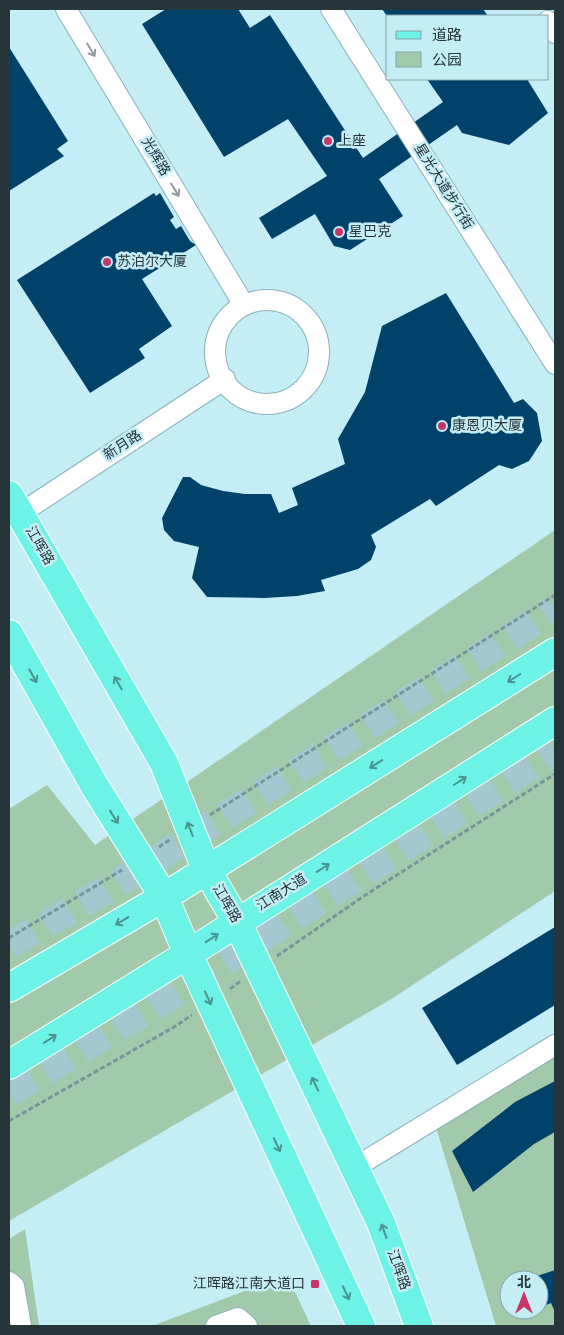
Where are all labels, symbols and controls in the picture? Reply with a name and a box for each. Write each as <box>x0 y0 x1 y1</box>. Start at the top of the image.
legend <box>386 15 549 80</box>
text: 道路 <box>432 27 462 46</box>
one-way arrow <box>86 43 96 57</box>
text: 公园 <box>432 52 462 71</box>
place label: 上座 <box>338 133 366 150</box>
street label: 光辉路 <box>137 135 173 179</box>
marker: 上座 <box>322 135 334 147</box>
street label: 星光大道步行街 <box>410 141 476 233</box>
one-way arrow <box>170 182 180 196</box>
place label: 星巴克 <box>349 224 391 241</box>
marker: 星巴克 <box>333 226 345 238</box>
place label: 苏泊尔大厦 <box>117 254 187 271</box>
marker: 苏泊尔大厦 <box>101 256 113 268</box>
place label: 康恩贝大厦 <box>452 418 522 435</box>
marker: 康恩贝大厦 <box>436 420 448 432</box>
street label: 新月路 <box>101 427 145 465</box>
street label: 江晖路 <box>21 524 57 568</box>
one-way arrow <box>28 669 38 683</box>
one-way arrow <box>507 673 521 683</box>
one-way arrow <box>113 677 123 691</box>
one-way arrow <box>369 759 383 769</box>
one-way arrow <box>453 776 467 786</box>
one-way arrow <box>109 810 119 824</box>
one-way arrow <box>185 821 194 837</box>
one-way arrow <box>315 862 329 872</box>
street label: 江南大道 <box>254 871 310 915</box>
street label: 江晖路 <box>208 882 244 926</box>
one-way arrow <box>115 917 129 927</box>
one-way arrow <box>205 933 219 943</box>
one-way arrow <box>204 990 213 1005</box>
one-way arrow <box>43 1034 57 1044</box>
one-way arrow <box>309 1077 319 1092</box>
one-way arrow <box>273 1137 282 1152</box>
one-way arrow <box>379 1224 388 1239</box>
street label: 江晖路 <box>383 1247 413 1293</box>
north arrow <box>499 1270 549 1320</box>
text: 北 <box>517 1275 531 1292</box>
place label: 江晖路江南大道口 <box>193 1276 305 1293</box>
marker: 江晖路江南大道口 <box>309 1278 321 1290</box>
one-way arrow <box>341 1285 351 1300</box>

